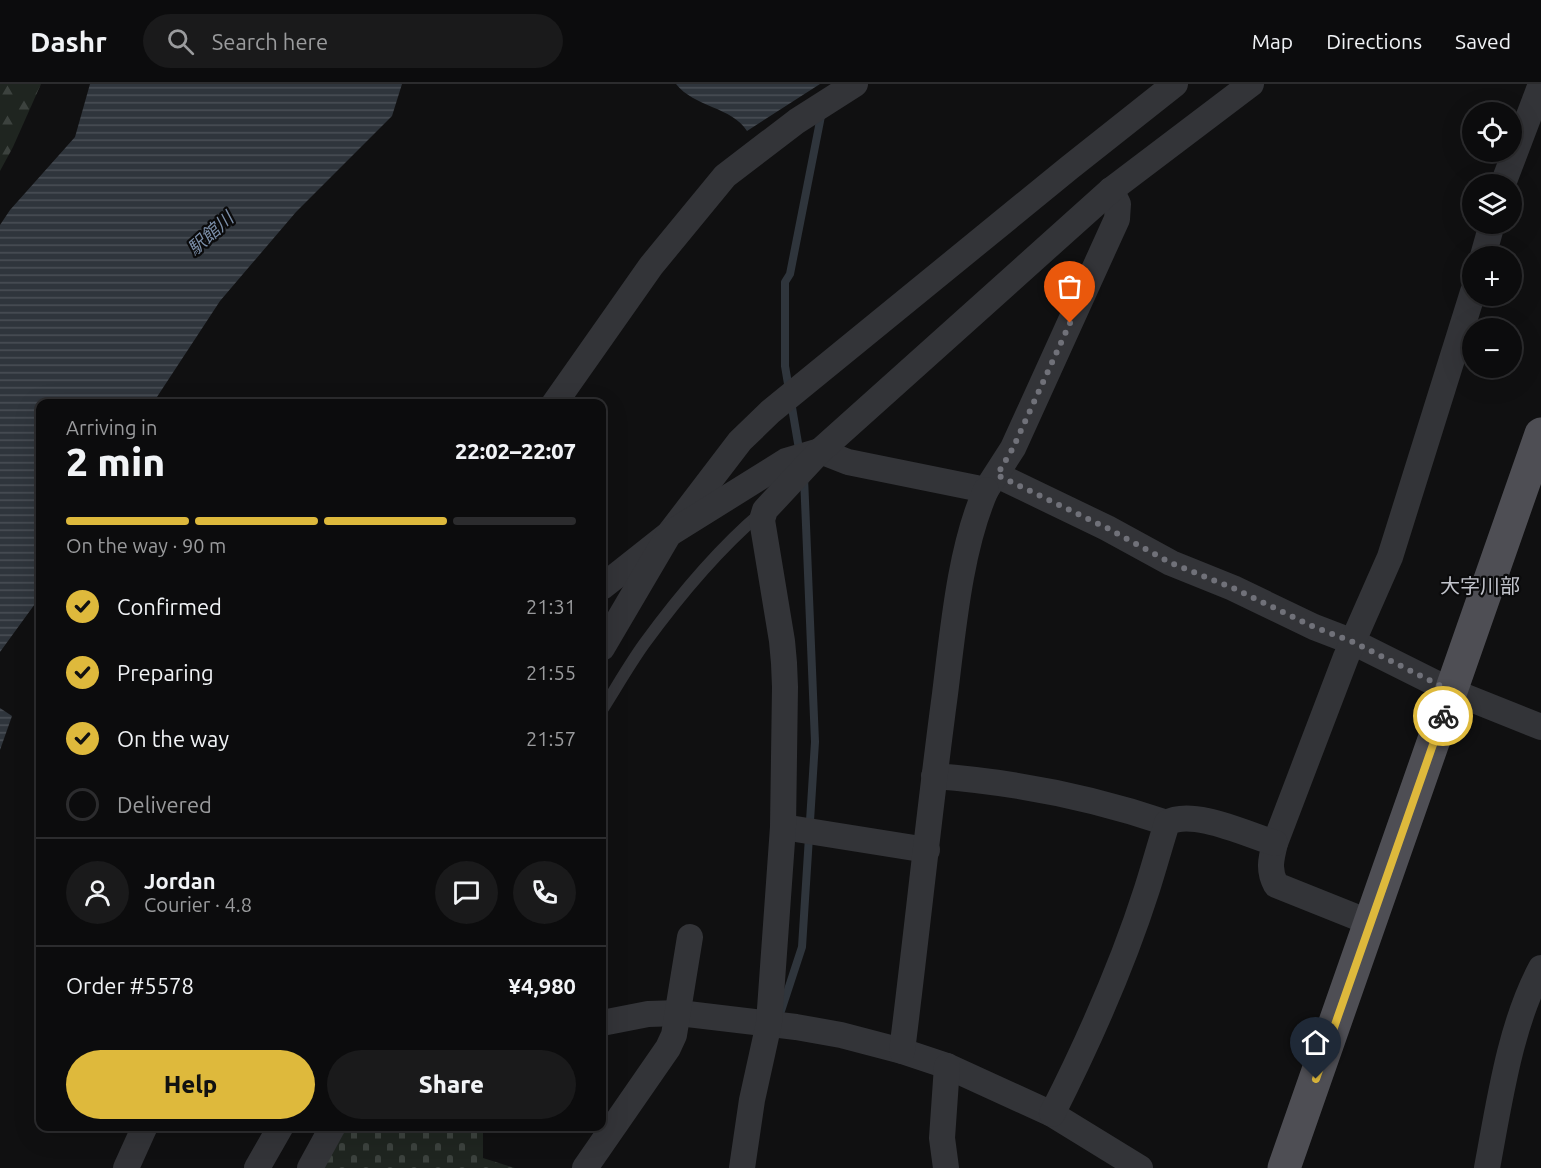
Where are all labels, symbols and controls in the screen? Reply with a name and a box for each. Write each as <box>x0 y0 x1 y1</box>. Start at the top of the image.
search box <box>143 14 563 68</box>
icon: search <box>164 25 197 58</box>
text: Dashr <box>30 26 107 57</box>
text: Search here <box>212 29 328 54</box>
text: Map <box>1252 29 1293 53</box>
text: Directions <box>1326 29 1422 53</box>
text: Saved <box>1455 29 1511 53</box>
map controls <box>1462 102 1522 378</box>
button: locate <box>1462 102 1522 162</box>
button: layers <box>1462 174 1522 234</box>
water label: 駅館川 <box>183 206 238 258</box>
button: + <box>1462 246 1522 306</box>
pin <box>1044 261 1095 323</box>
icon: bag <box>1053 270 1086 303</box>
button: − <box>1462 318 1522 378</box>
text: Arriving in <box>66 416 157 439</box>
text: 22:02–22:07 <box>455 438 576 463</box>
text: 2 min <box>66 440 165 483</box>
text: On the way · 90 m <box>66 534 226 557</box>
district label: 大字川部 <box>1440 574 1520 597</box>
icon: check <box>66 590 99 623</box>
text: Confirmed <box>117 594 222 619</box>
text: 21:31 <box>526 595 576 618</box>
icon: check <box>66 656 99 689</box>
text: Preparing <box>117 660 214 685</box>
text: 21:55 <box>526 661 576 684</box>
courier <box>1413 686 1473 746</box>
icon: bike <box>1427 700 1460 733</box>
icon: check <box>66 722 99 755</box>
text: On the way <box>117 726 229 751</box>
text: 21:57 <box>526 727 576 750</box>
text: Delivered <box>117 792 212 817</box>
button: person <box>66 861 129 924</box>
button: chat <box>435 861 498 924</box>
button: phone <box>513 861 576 924</box>
text: Jordan <box>144 868 216 893</box>
text: Courier · 4.8 <box>144 893 252 916</box>
text: Order #5578 <box>66 973 194 998</box>
text: ¥4,980 <box>509 973 576 998</box>
pin <box>1290 1017 1341 1079</box>
icon: home <box>1299 1026 1332 1059</box>
button: Help <box>66 1050 315 1119</box>
button: Share <box>327 1050 576 1119</box>

